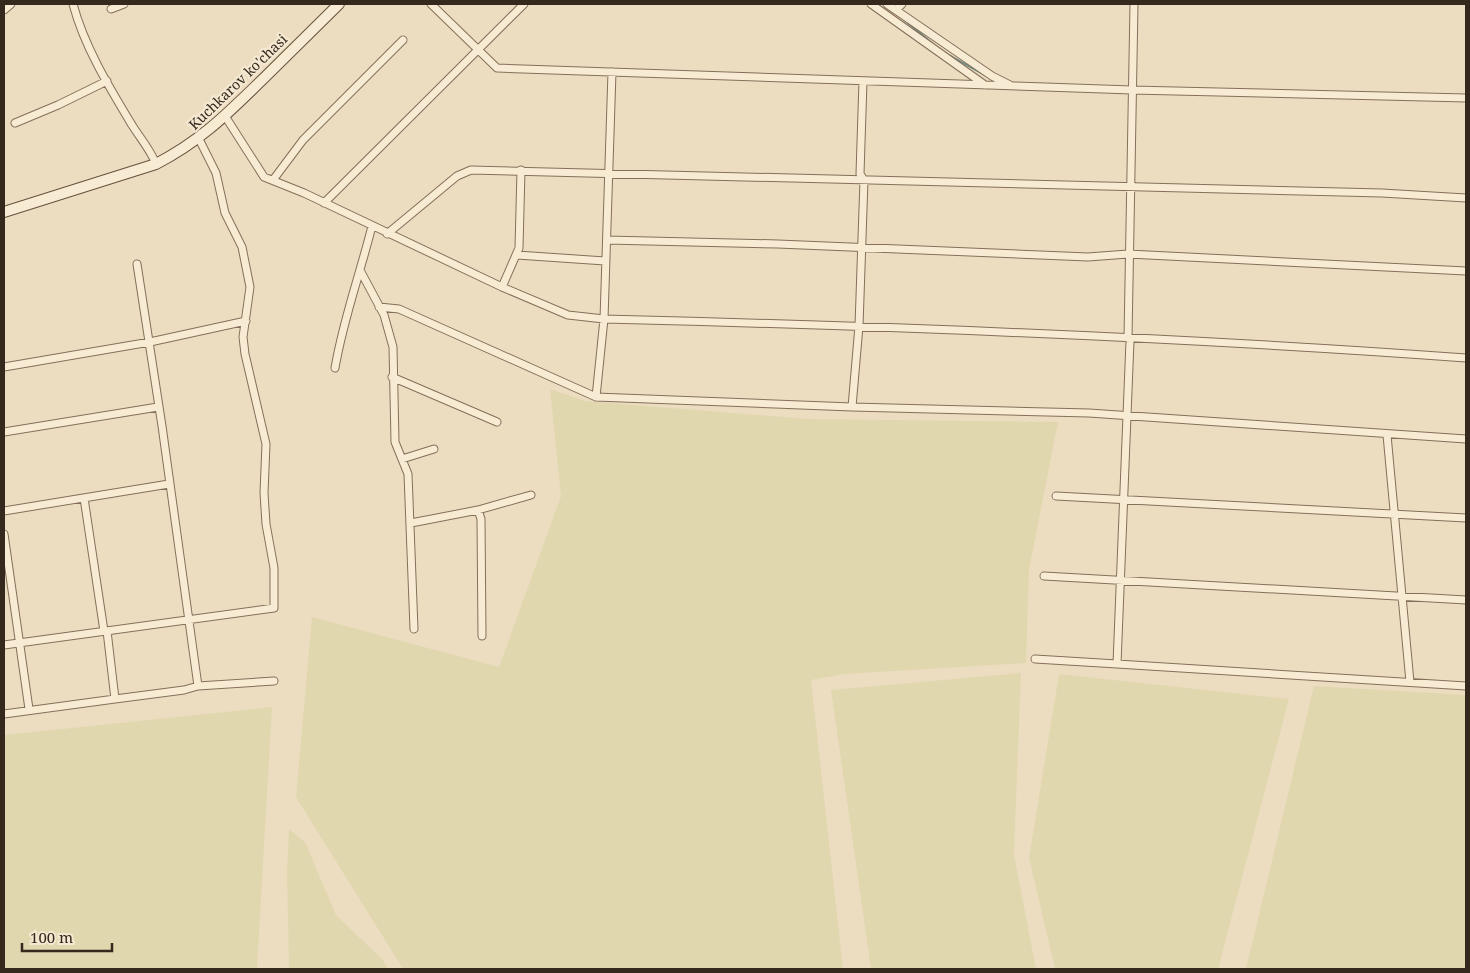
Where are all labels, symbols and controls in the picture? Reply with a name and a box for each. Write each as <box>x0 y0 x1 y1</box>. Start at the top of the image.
street label: Kuchkarov ko'chasi <box>184 29 291 134</box>
scale bar <box>22 920 112 952</box>
text: 100 m <box>30 927 73 947</box>

